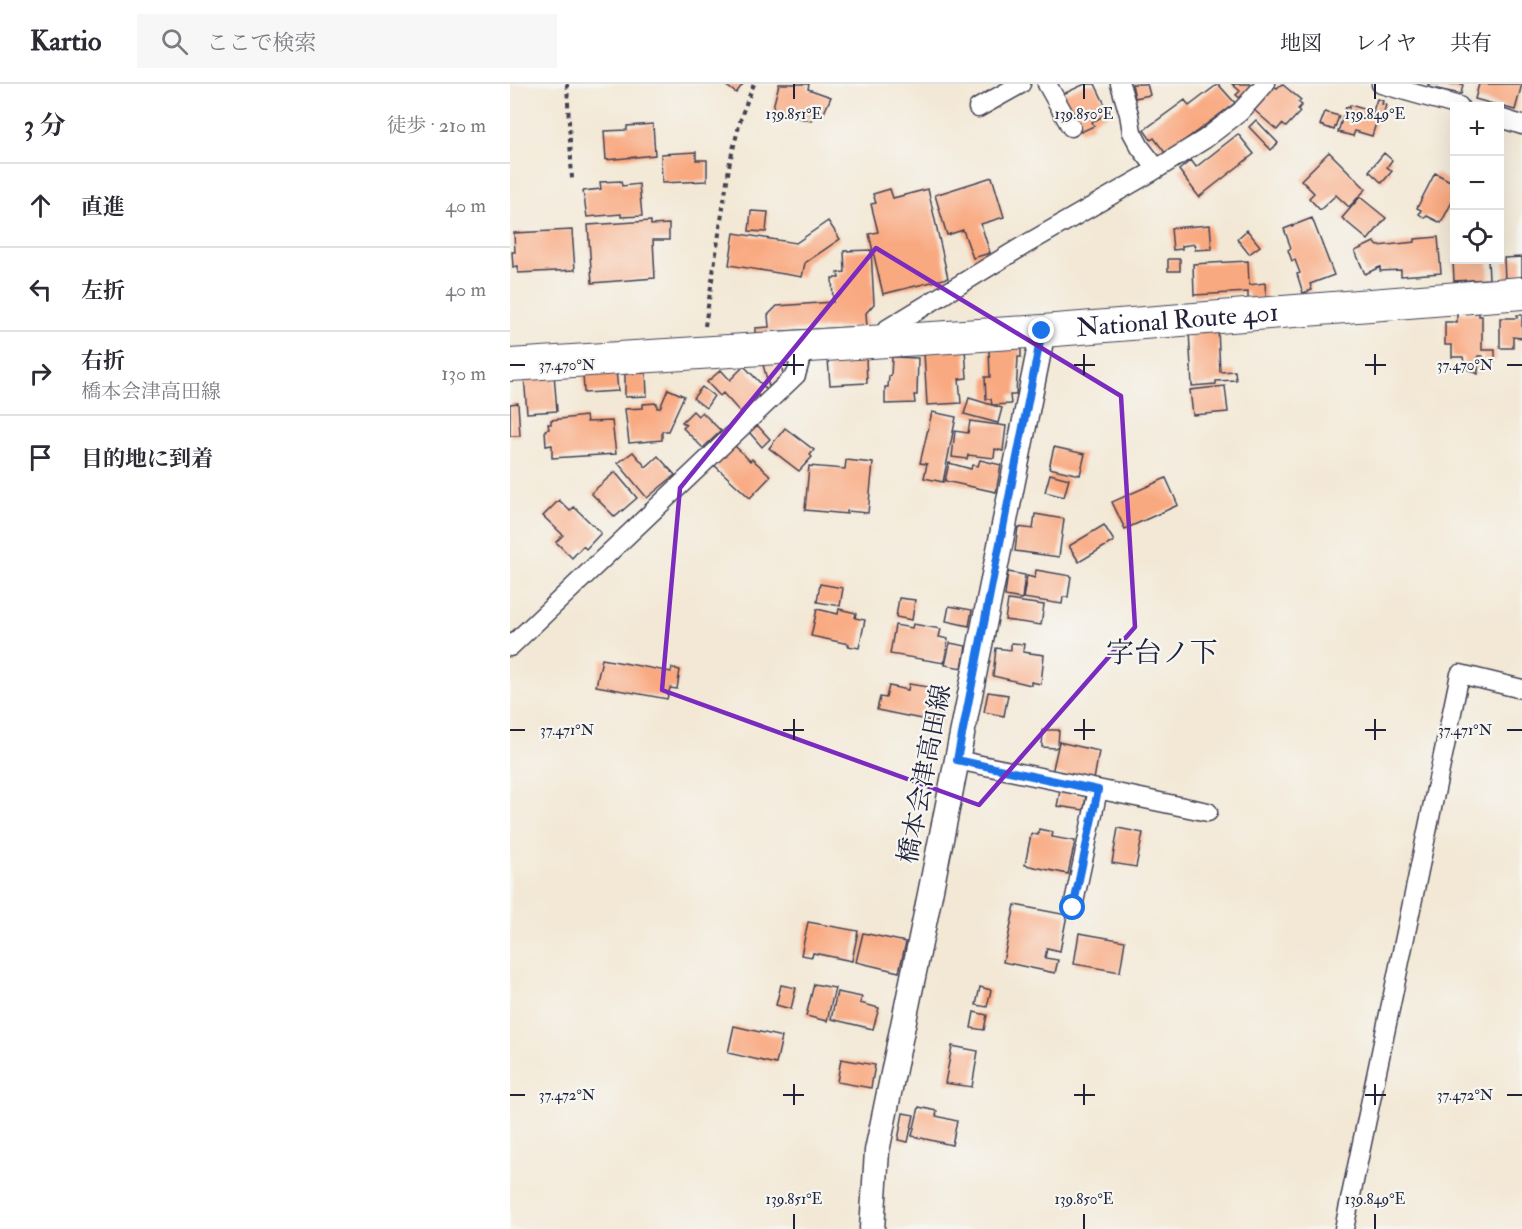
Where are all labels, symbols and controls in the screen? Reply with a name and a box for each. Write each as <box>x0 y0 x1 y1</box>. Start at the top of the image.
search box <box>137 14 557 68</box>
text: Kartio <box>30 24 101 59</box>
icon: search <box>158 25 191 58</box>
text: ここで検索 <box>206 29 316 57</box>
text: 地図 <box>1280 30 1322 57</box>
text: レイヤ <box>1355 30 1417 57</box>
text: 共有 <box>1450 30 1492 57</box>
map controls <box>1450 102 1504 264</box>
button: + <box>1450 102 1504 156</box>
text: 139.851°E <box>766 105 823 124</box>
text: 139.850°E <box>1055 105 1114 124</box>
text: 139.849°E <box>1345 105 1406 124</box>
text: 3 分 <box>24 110 65 142</box>
text: 徒歩 · 210 m <box>387 113 486 138</box>
button: − <box>1450 156 1504 210</box>
icon: ahead <box>24 189 57 222</box>
text: 直進 <box>81 193 125 221</box>
text: 40 m <box>445 193 486 218</box>
button: locate <box>1450 210 1504 264</box>
icon: left <box>24 273 57 306</box>
text: 左折 <box>81 277 125 305</box>
text: 40 m <box>445 277 486 302</box>
street label: National Route 401 <box>1075 296 1280 344</box>
route end <box>1028 317 1054 343</box>
text: 右折 <box>81 347 125 375</box>
text: 37.470°N <box>539 356 596 375</box>
text: 37.470°N <box>1437 356 1494 375</box>
icon: right <box>24 357 57 390</box>
text: 130 m <box>441 361 486 386</box>
text: 橋本会津高田線 <box>81 379 221 404</box>
icon: arrive <box>24 441 57 474</box>
text: 目的地に到着 <box>81 445 213 473</box>
district label: 字台ノ下 <box>1106 636 1218 671</box>
street label: 橋本会津高田線 <box>892 682 958 866</box>
text: 37.471°N <box>540 721 595 740</box>
text: 37.471°N <box>1438 721 1493 740</box>
route start <box>1059 894 1085 920</box>
text: 37.472°N <box>539 1086 596 1105</box>
text: 37.472°N <box>1437 1086 1494 1105</box>
text: 139.851°E <box>766 1190 823 1209</box>
text: 139.850°E <box>1055 1190 1114 1209</box>
text: 139.849°E <box>1345 1190 1406 1209</box>

